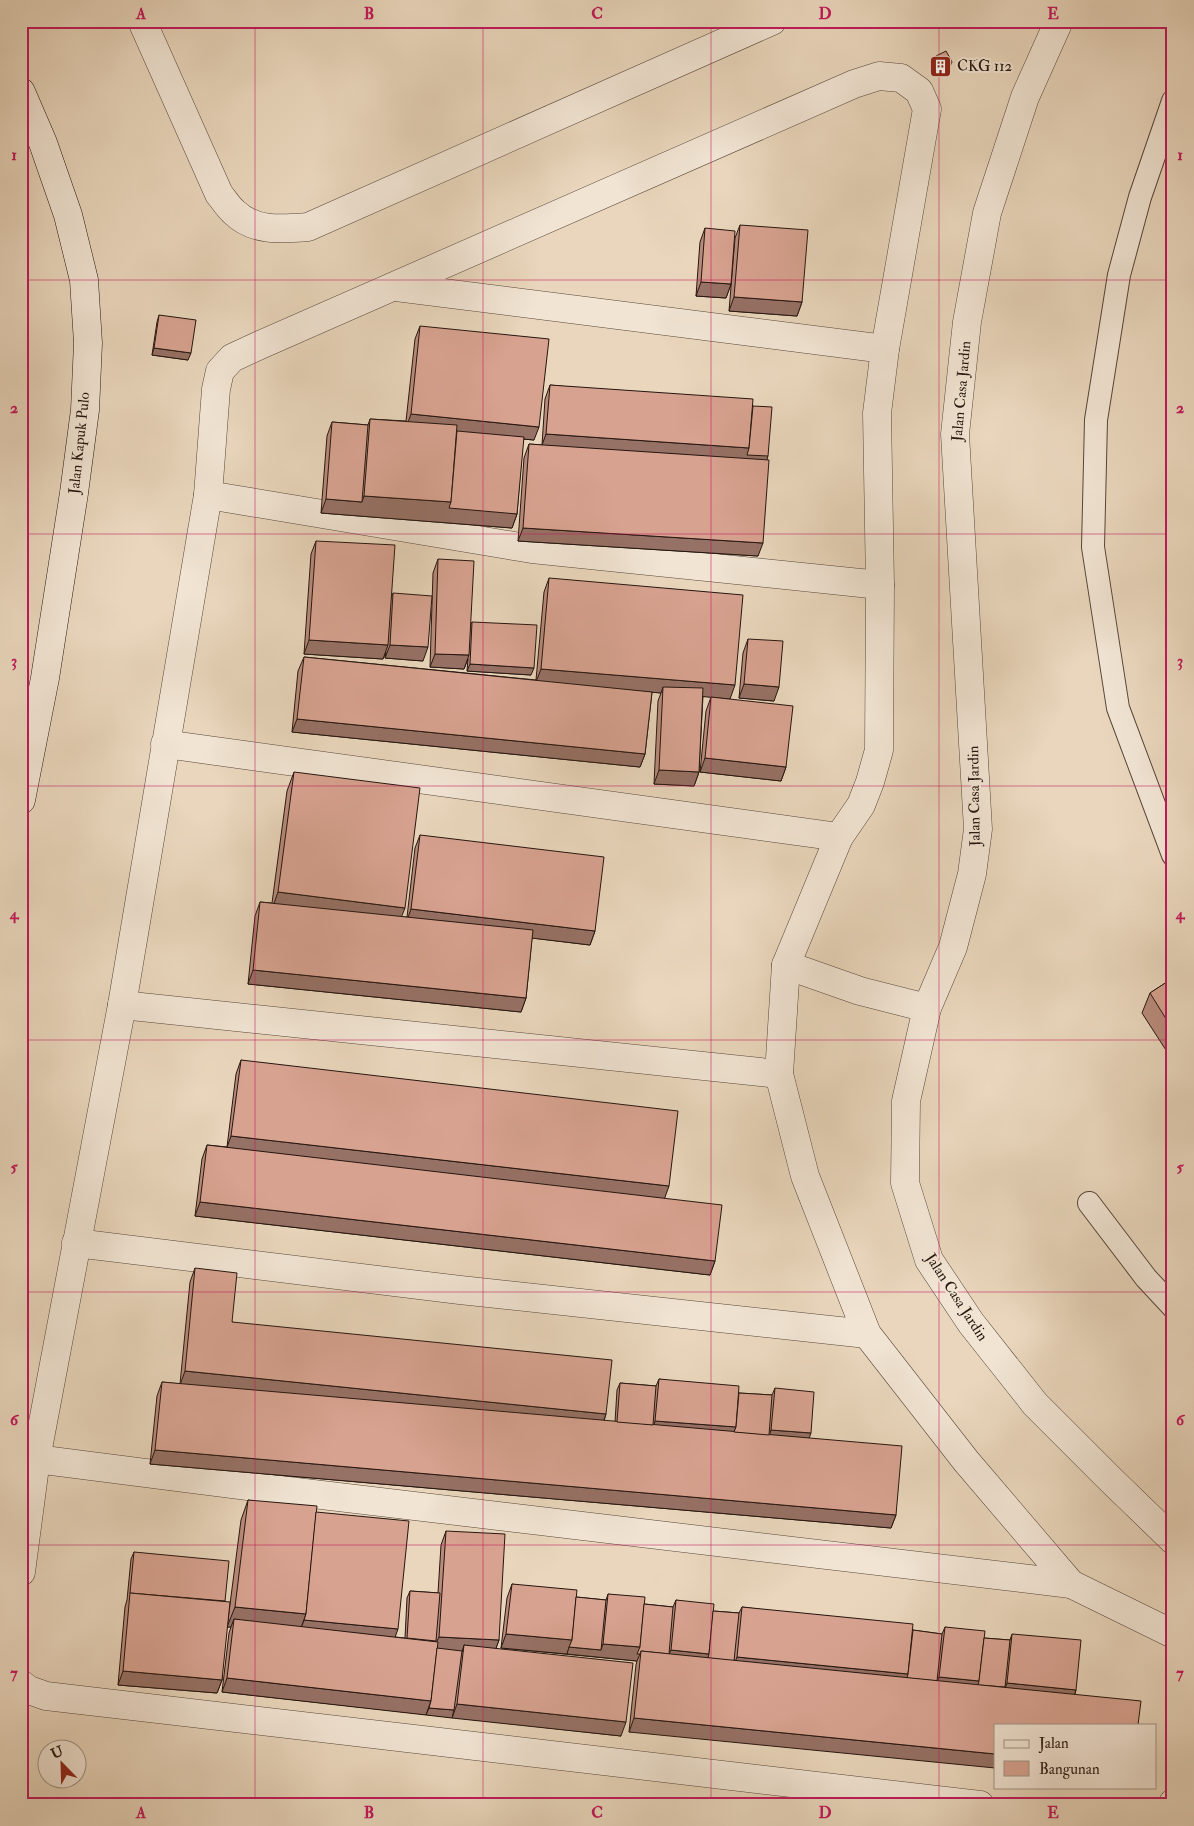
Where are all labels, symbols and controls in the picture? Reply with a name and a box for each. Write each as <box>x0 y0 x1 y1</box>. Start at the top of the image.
text: A <box>135 4 147 24</box>
text: B <box>364 4 374 24</box>
text: C <box>591 4 603 24</box>
text: D <box>818 4 832 24</box>
text: E <box>1047 4 1059 24</box>
building icon: CKG 112 <box>929 54 953 78</box>
place label: CKG 112 <box>957 57 1012 76</box>
text: 1 <box>11 145 17 165</box>
text: 1 <box>1177 145 1183 165</box>
street label: Jalan Casa Jardin <box>948 340 976 443</box>
street label: Jalan Kapuk Pulo <box>65 391 95 496</box>
text: 2 <box>10 398 18 418</box>
text: 2 <box>1176 398 1184 418</box>
text: 3 <box>11 651 17 671</box>
text: 3 <box>1177 651 1183 671</box>
street label: Jalan Casa Jardin <box>964 745 986 848</box>
text: 4 <box>9 904 20 924</box>
text: 4 <box>1175 904 1186 924</box>
text: 5 <box>10 1157 18 1177</box>
text: 5 <box>1176 1157 1184 1177</box>
street label: Jalan Casa Jardin <box>920 1249 992 1346</box>
text: 6 <box>10 1410 20 1430</box>
text: 6 <box>1176 1410 1186 1430</box>
text: 7 <box>10 1663 18 1683</box>
text: 7 <box>1176 1663 1184 1683</box>
legend <box>994 1724 1156 1788</box>
text: Jalan <box>1038 1734 1069 1754</box>
north arrow <box>38 1738 88 1788</box>
text: U <box>48 1742 66 1763</box>
text: Bangunan <box>1039 1760 1100 1779</box>
text: A <box>135 1803 147 1823</box>
text: B <box>364 1803 374 1823</box>
text: C <box>591 1803 603 1823</box>
text: D <box>818 1803 832 1823</box>
text: E <box>1047 1803 1059 1823</box>

